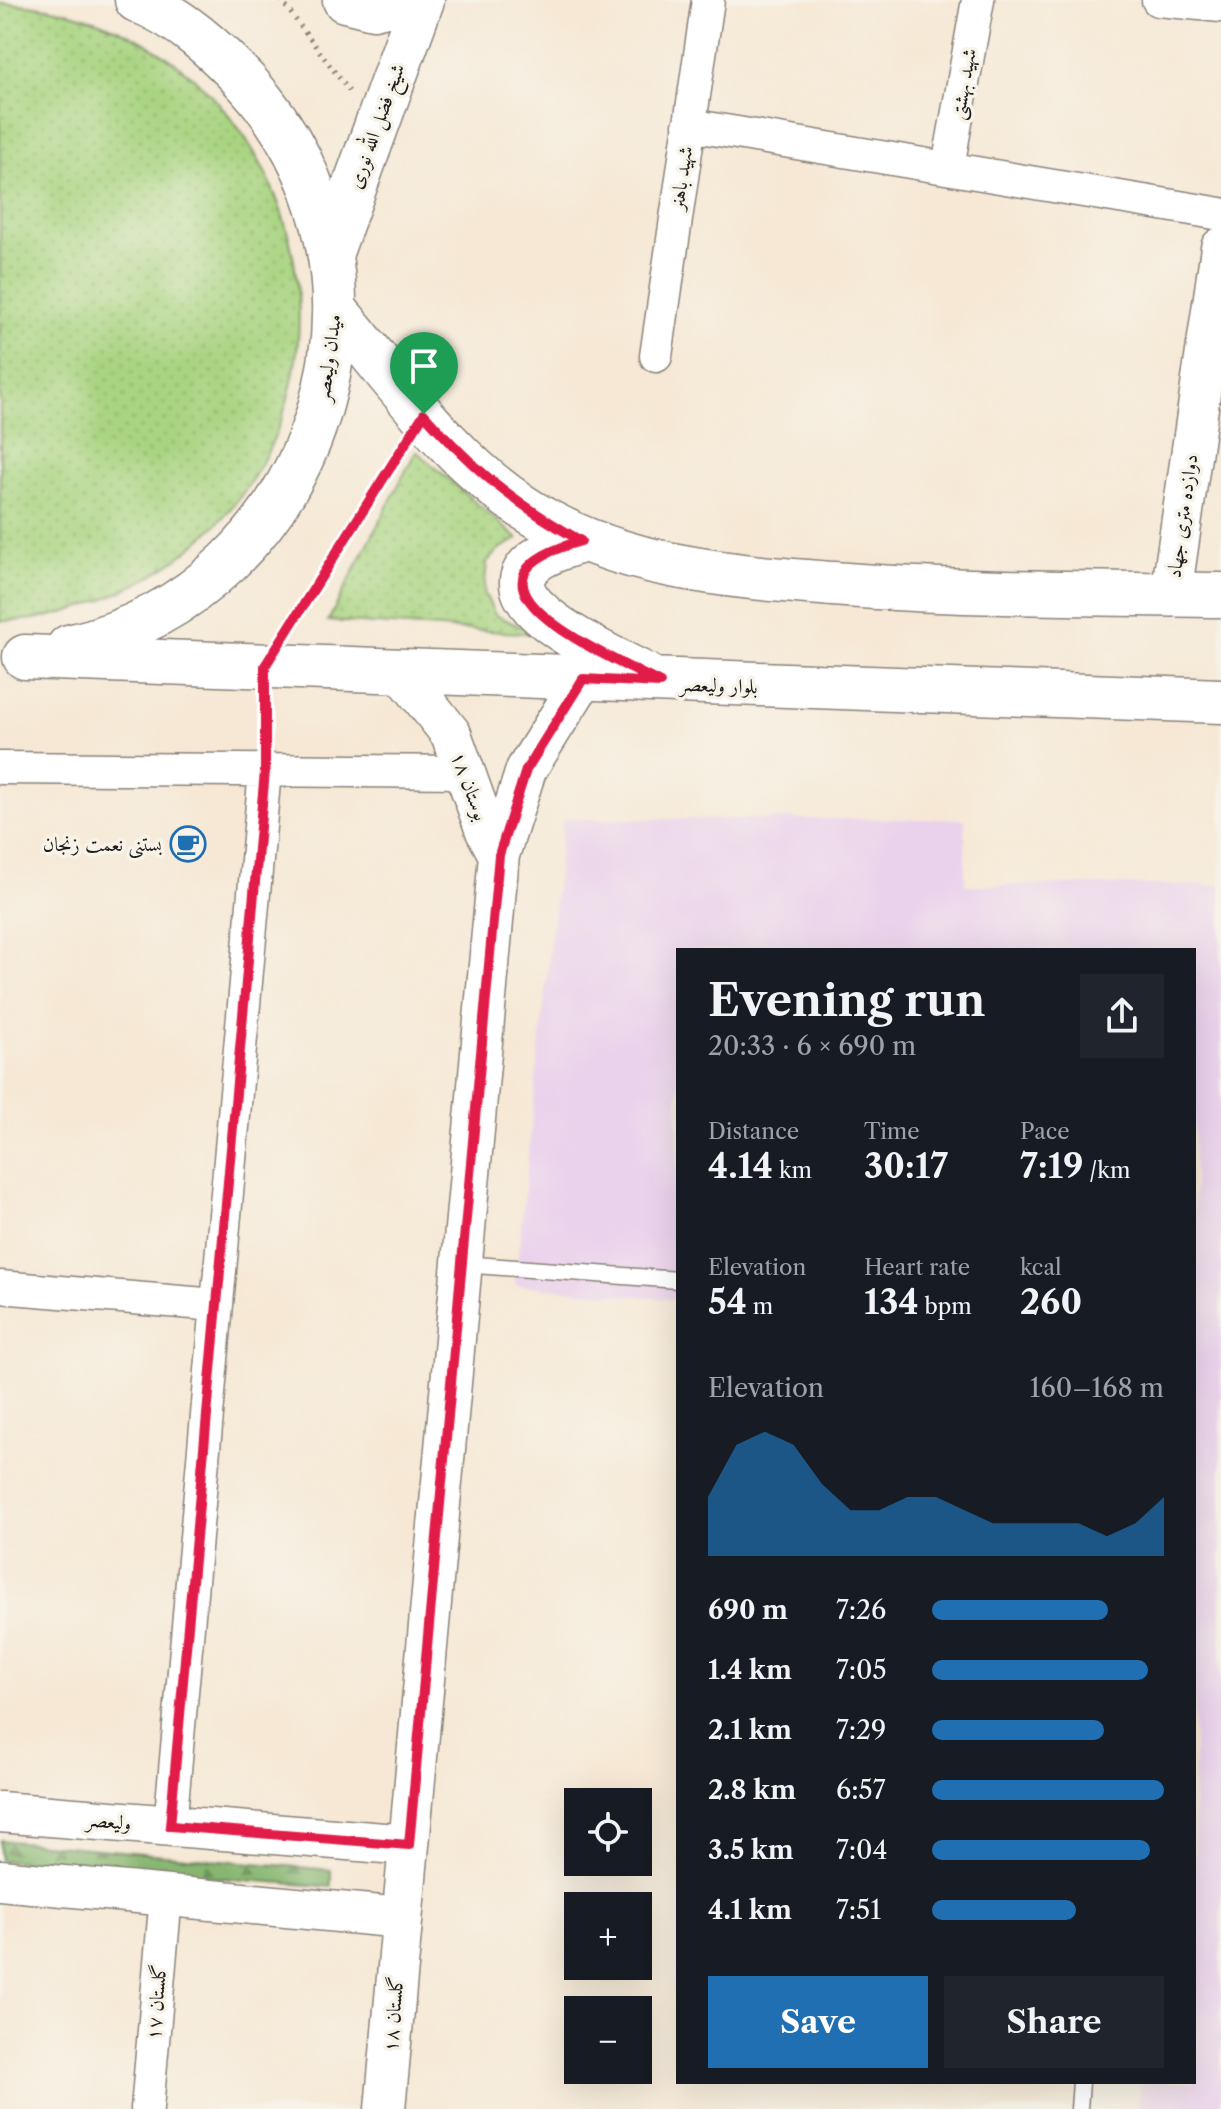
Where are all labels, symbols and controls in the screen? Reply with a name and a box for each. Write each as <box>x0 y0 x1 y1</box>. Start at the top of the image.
street label: شهید بهشتی <box>945 46 984 122</box>
street label: شیخ فضل الله نوری <box>339 59 415 194</box>
street label: شهید باهنر <box>664 145 698 214</box>
street label: میدان ولیعصر <box>310 313 348 406</box>
pin <box>390 332 458 414</box>
icon: arrive <box>402 344 446 388</box>
street label: دوازده متری جهاد <box>1161 452 1203 580</box>
street label: بلوار ولیعصر <box>678 672 758 700</box>
street label: بوستان ۱۸ <box>446 748 494 824</box>
cafe icon: بستنی نعمت زنجان <box>169 825 207 863</box>
place label: بستنی نعمت زنجان <box>43 832 163 859</box>
text: Evening run <box>708 973 985 1027</box>
button: share <box>1080 974 1164 1058</box>
text: 20:33 · 6 × 690 m <box>708 1030 916 1062</box>
text: Distance <box>708 1118 799 1145</box>
text: Time <box>864 1118 920 1145</box>
text: Pace <box>1020 1118 1070 1145</box>
text: 4.14 <box>708 1145 773 1187</box>
text: 30:17 <box>864 1145 948 1187</box>
text: 7:19 <box>1020 1145 1083 1187</box>
text: km <box>773 1157 812 1184</box>
text: /km <box>1083 1157 1130 1184</box>
text: Elevation <box>708 1254 806 1281</box>
text: Heart rate <box>864 1254 970 1281</box>
text: kcal <box>1020 1254 1062 1281</box>
text: 54 <box>708 1281 747 1323</box>
text: 134 <box>864 1281 919 1323</box>
text: 260 <box>1020 1281 1082 1323</box>
text: m <box>747 1293 773 1320</box>
text: bpm <box>919 1293 972 1320</box>
text: Elevation <box>708 1372 824 1404</box>
text: 160–168 m <box>1030 1372 1164 1404</box>
text: 690 m <box>708 1594 788 1626</box>
text: 7:26 <box>836 1594 886 1626</box>
text: 1.4 km <box>708 1654 792 1686</box>
text: 7:05 <box>836 1654 887 1686</box>
text: 2.1 km <box>708 1714 792 1746</box>
text: 7:29 <box>836 1714 886 1746</box>
text: 2.8 km <box>708 1774 796 1806</box>
text: 6:57 <box>836 1774 885 1806</box>
map controls <box>564 1788 652 2084</box>
button: locate <box>564 1788 652 1876</box>
street label: ولیعصر <box>83 1807 132 1837</box>
text: 3.5 km <box>708 1834 794 1866</box>
text: 7:04 <box>836 1834 888 1866</box>
button: + <box>564 1892 652 1980</box>
text: 4.1 km <box>708 1894 792 1926</box>
text: 7:51 <box>836 1894 881 1926</box>
street label: گلستان ۱۷ <box>141 1963 171 2041</box>
street label: گلستان ۱۸ <box>378 1975 408 2053</box>
button: Save <box>708 1976 928 2068</box>
button: Share <box>944 1976 1164 2068</box>
button: − <box>564 1996 652 2084</box>

